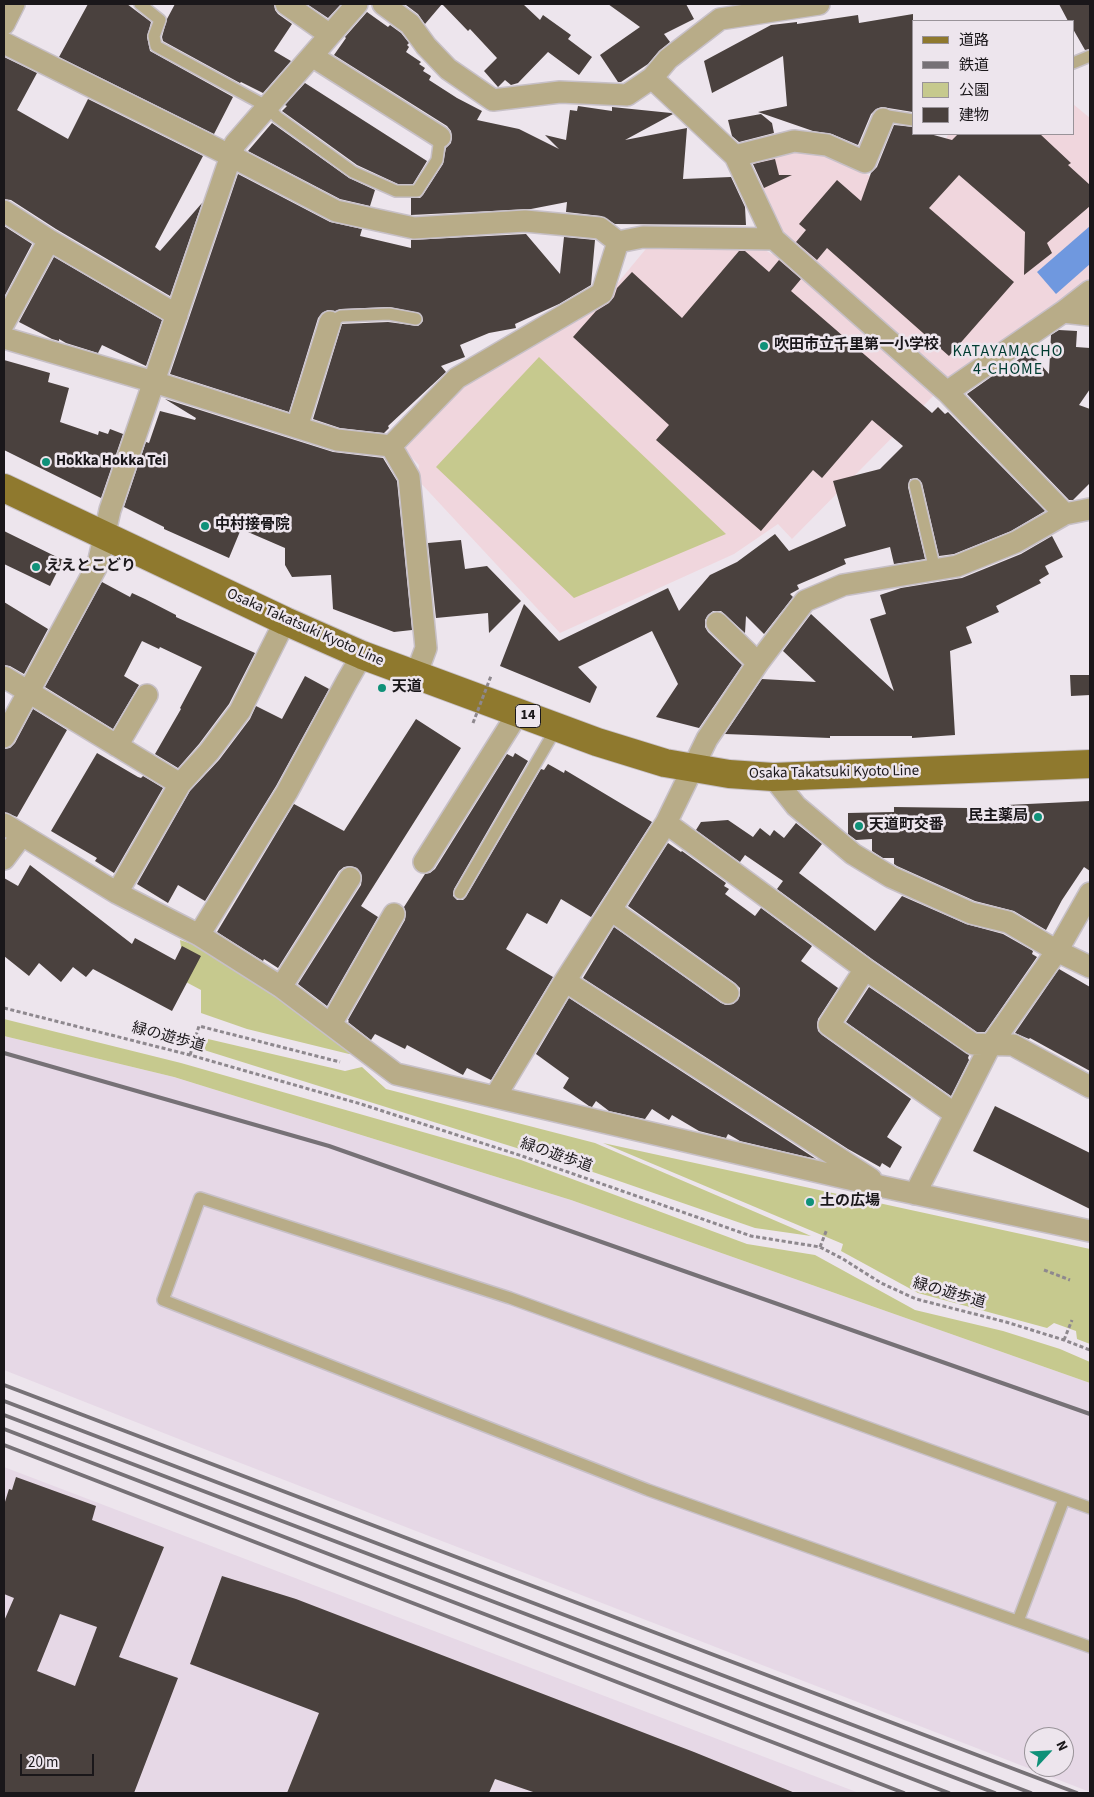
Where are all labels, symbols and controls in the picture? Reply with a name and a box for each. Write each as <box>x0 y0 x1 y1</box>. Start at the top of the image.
legend <box>912 20 1074 135</box>
text: 道路 <box>959 30 989 51</box>
text: 鉄道 <box>959 55 989 76</box>
text: 公園 <box>959 80 989 101</box>
text: 建物 <box>959 105 989 126</box>
place label: 吹田市立千里第一小学校 <box>774 337 939 355</box>
marker: 吹田市立千里第一小学校 <box>758 340 770 352</box>
district label: KATAYAMACHO 4-CHOME <box>951 342 1065 380</box>
place label: Hokka Hokka Tei <box>56 453 166 471</box>
marker: Hokka Hokka Tei <box>40 456 52 468</box>
place label: 中村接骨院 <box>215 517 290 535</box>
marker: 中村接骨院 <box>199 520 211 532</box>
place label: ええとこどり <box>46 558 136 576</box>
marker: ええとこどり <box>30 561 42 573</box>
street label: Osaka Takatsuki Kyoto Line <box>224 585 386 671</box>
place label: 天道 <box>392 679 422 697</box>
marker: 天道 <box>376 682 388 694</box>
road number: 14 <box>516 704 540 728</box>
street label: Osaka Takatsuki Kyoto Line <box>749 763 919 783</box>
place label: 民主薬局 <box>968 808 1028 826</box>
marker: 民主薬局 <box>1032 811 1044 823</box>
place label: 天道町交番 <box>869 817 944 835</box>
marker: 天道町交番 <box>853 820 865 832</box>
street label: 緑の遊歩道 <box>129 1020 207 1056</box>
street label: 緑の遊歩道 <box>518 1135 594 1177</box>
place label: 土の広場 <box>820 1193 880 1211</box>
marker: 土の広場 <box>804 1196 816 1208</box>
street label: 緑の遊歩道 <box>910 1275 988 1313</box>
north arrow <box>1024 1727 1074 1777</box>
text: N <box>1051 1738 1073 1755</box>
scale bar <box>22 1744 96 1776</box>
text: 20 m <box>28 1752 58 1773</box>

